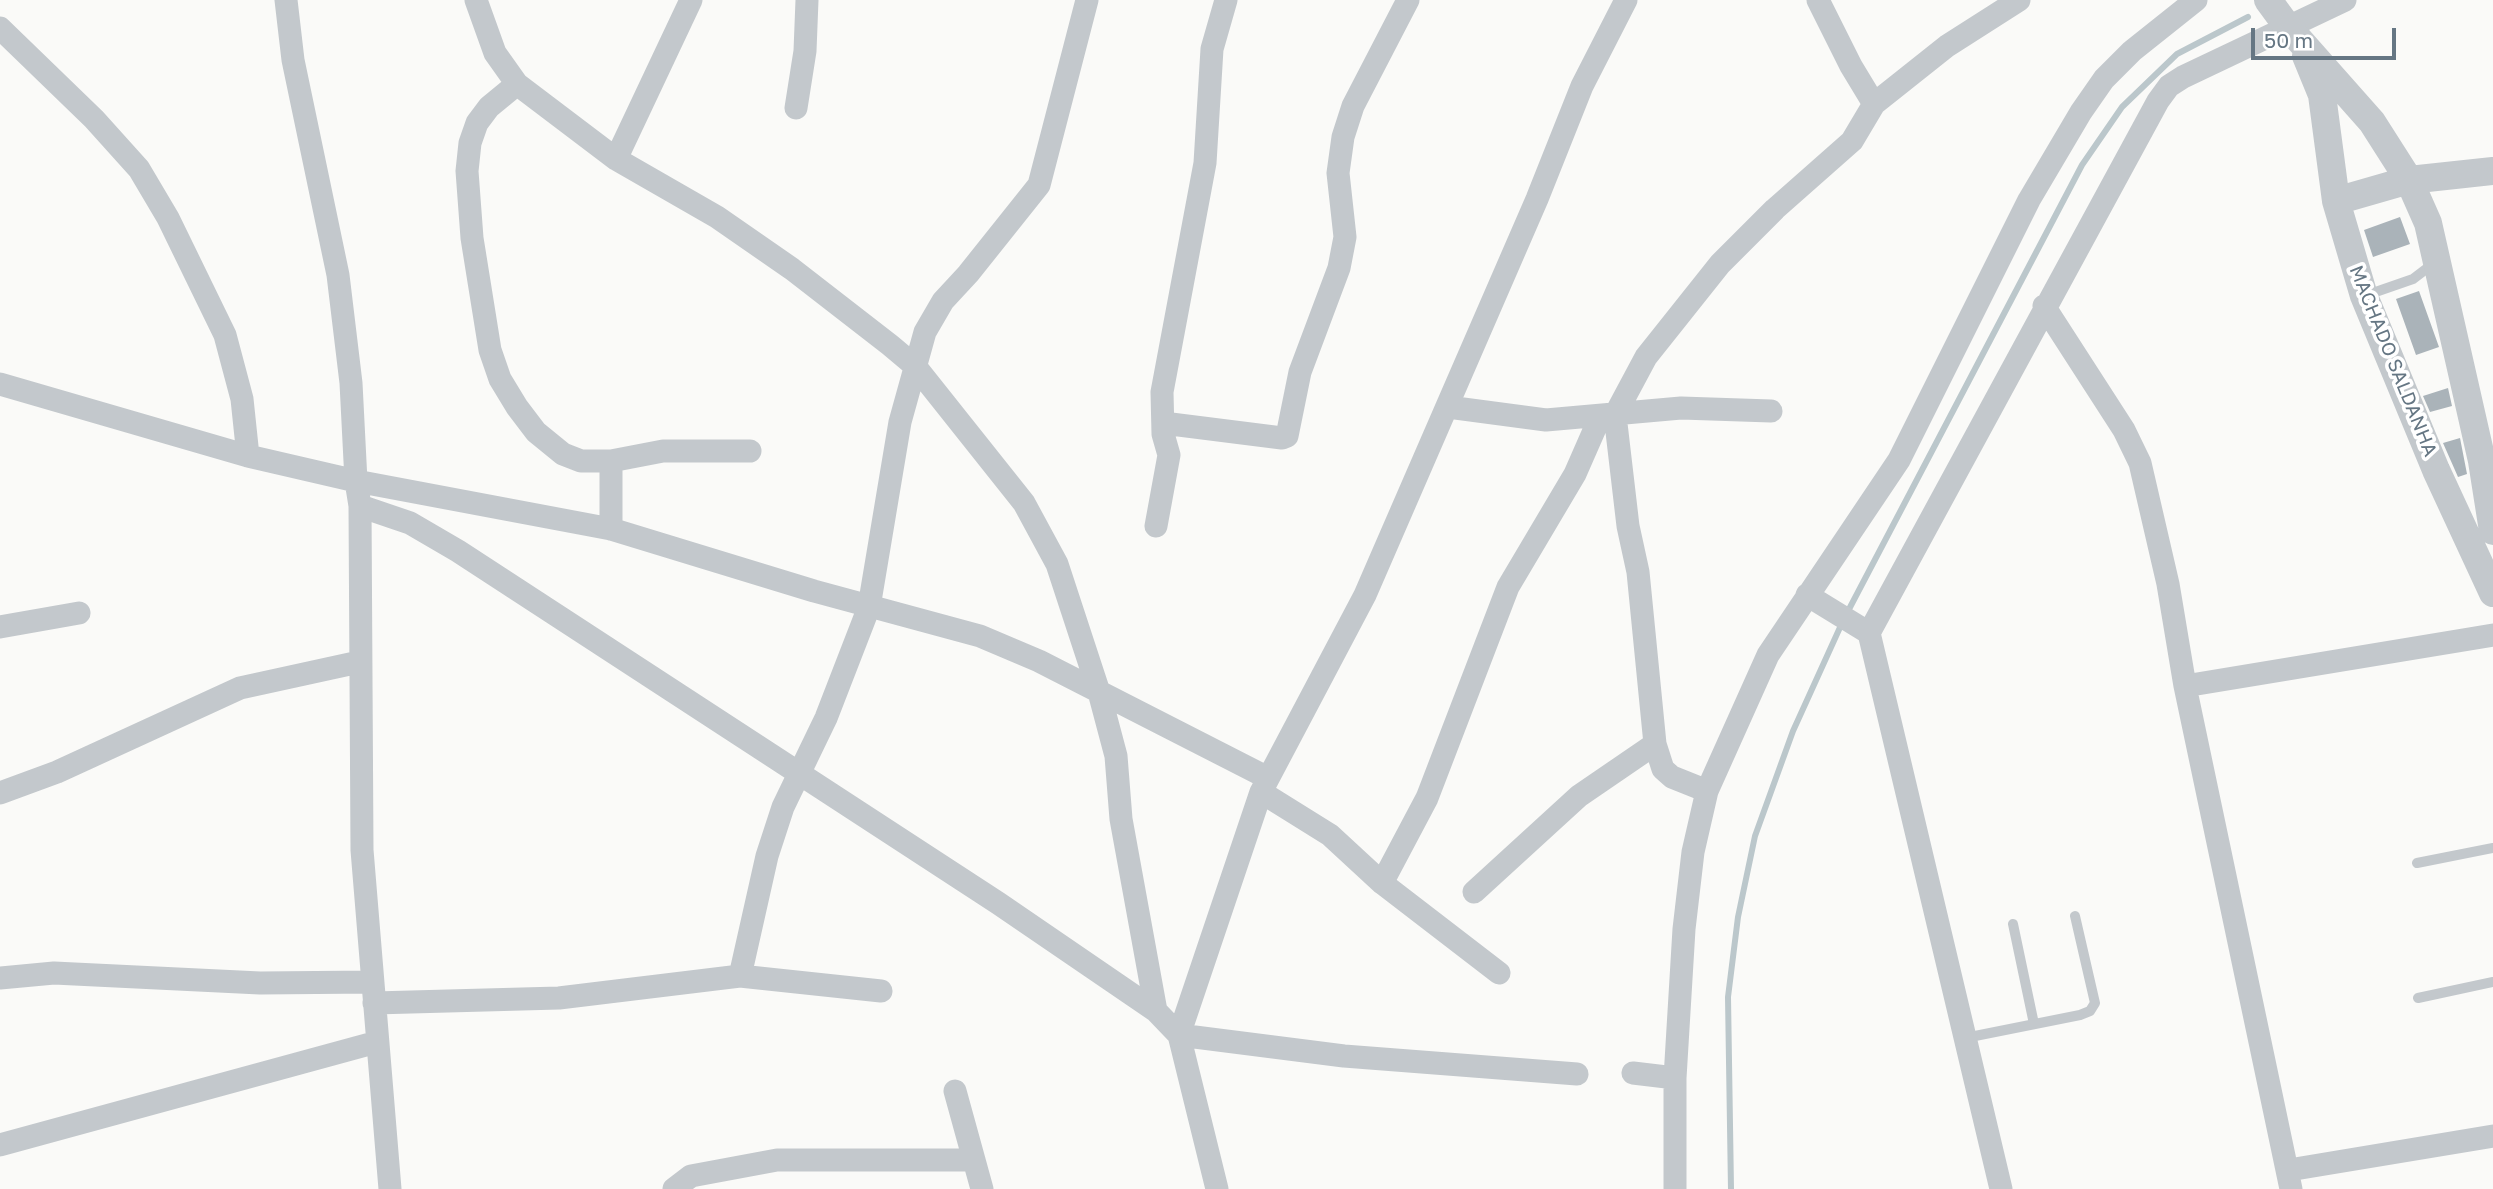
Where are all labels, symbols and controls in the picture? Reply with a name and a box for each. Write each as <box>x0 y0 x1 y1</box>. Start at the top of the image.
scale bar <box>2255 14 2400 58</box>
text: 50 m <box>2264 27 2313 53</box>
street label: MACHADO SALDANHA <box>2344 262 2442 460</box>

